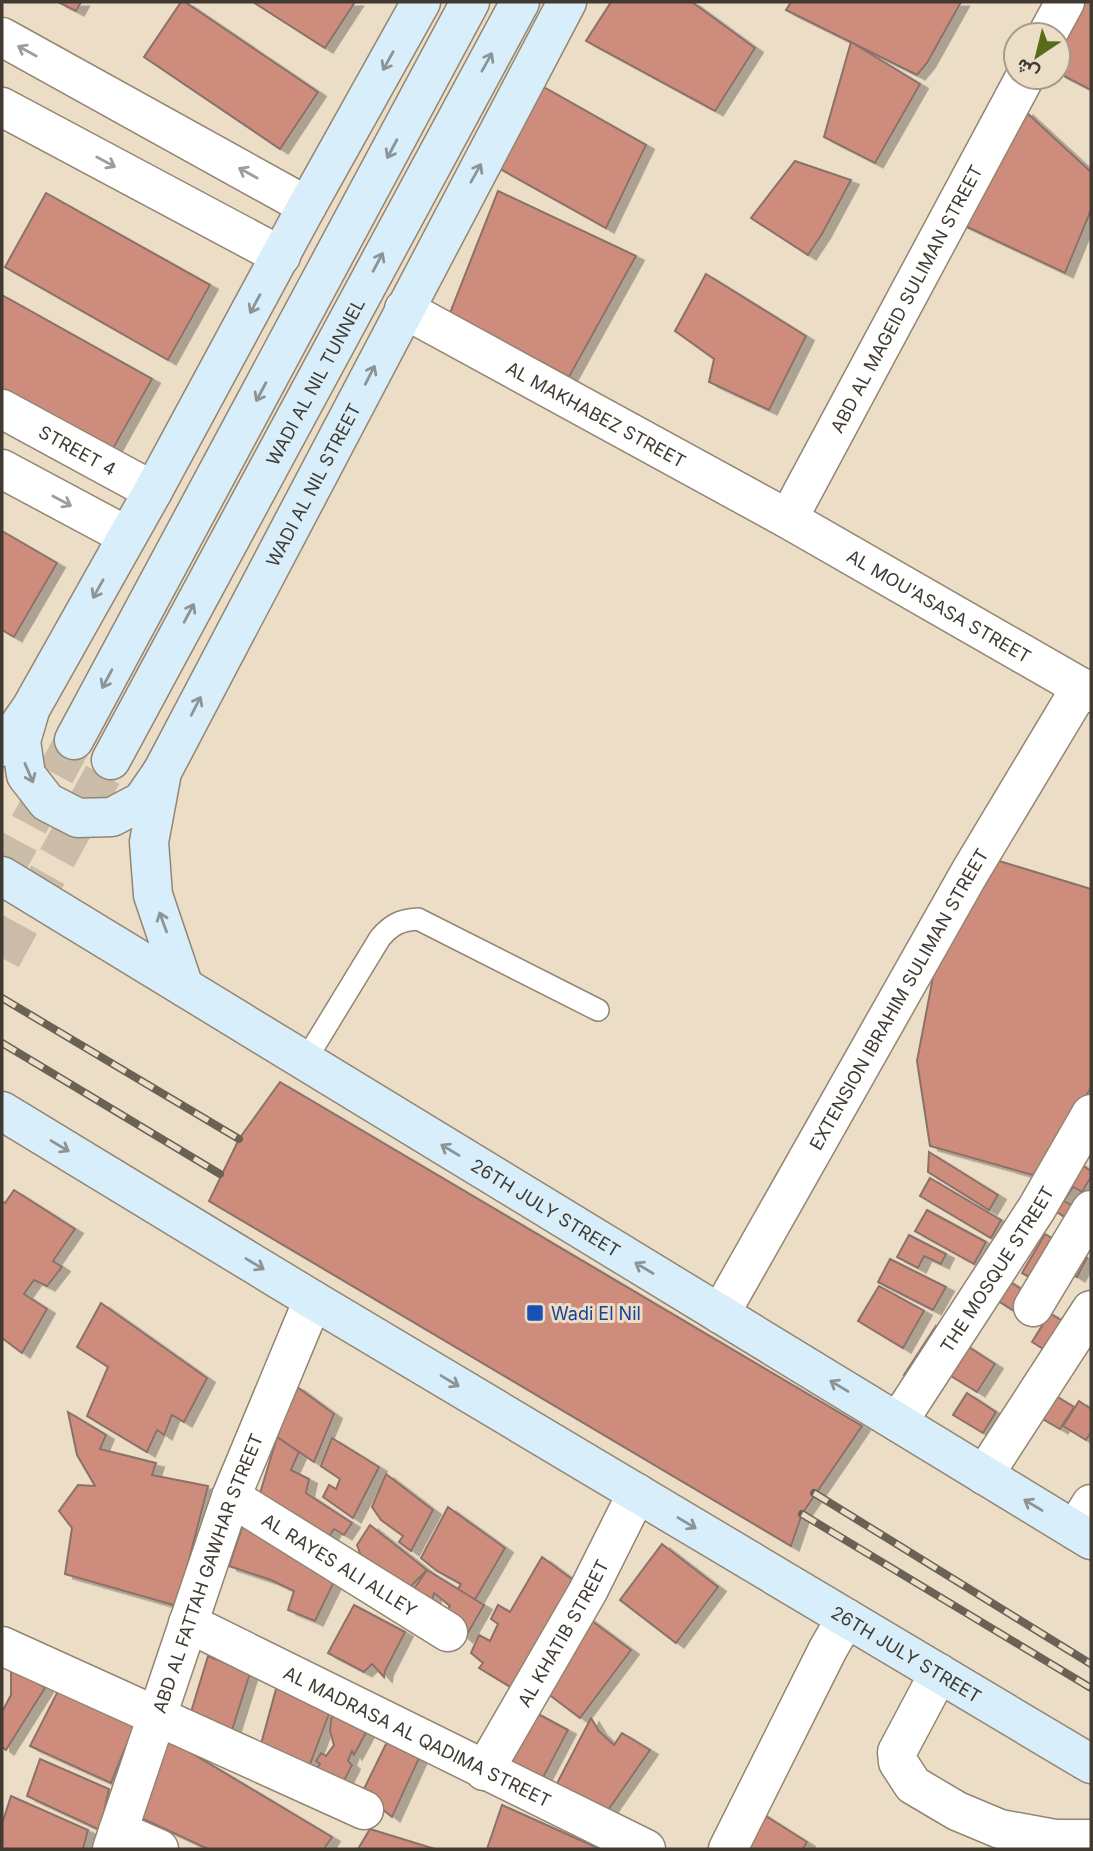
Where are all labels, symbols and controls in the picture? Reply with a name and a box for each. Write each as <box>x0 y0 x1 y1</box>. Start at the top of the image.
north arrow <box>1002 21 1072 91</box>
one-way arrow <box>17 44 38 57</box>
one-way arrow <box>381 51 395 71</box>
one-way arrow <box>481 52 494 73</box>
text: ش <box>1011 53 1043 85</box>
one-way arrow <box>385 138 399 158</box>
one-way arrow <box>95 155 115 169</box>
street label: ABD AL MAGEID SULIMAN STREET <box>826 161 986 436</box>
one-way arrow <box>469 164 483 184</box>
one-way arrow <box>238 165 258 179</box>
one-way arrow <box>372 252 386 273</box>
one-way arrow <box>248 293 261 314</box>
street label: WADI AL NIL TUNNEL <box>262 295 369 469</box>
street label: AL MAKHABEZ STREET <box>503 357 690 472</box>
one-way arrow <box>364 365 378 386</box>
one-way arrow <box>254 381 268 402</box>
street label: WADI AL NIL STREET <box>262 400 365 570</box>
street label: STREET 4 <box>35 421 120 479</box>
one-way arrow <box>51 495 72 508</box>
street label: AL MOU'ASASA STREET <box>843 545 1035 667</box>
one-way arrow <box>91 578 104 599</box>
one-way arrow <box>183 603 197 624</box>
one-way arrow <box>100 668 114 688</box>
one-way arrow <box>190 697 204 717</box>
one-way arrow <box>23 762 36 784</box>
street label: EXTENSION IBRAHIM SULIMAN STREET <box>805 845 992 1153</box>
one-way arrow <box>155 912 168 934</box>
one-way arrow <box>50 1140 70 1154</box>
one-way arrow <box>440 1142 460 1156</box>
street label: 26TH JULY STREET <box>467 1154 624 1261</box>
street label: THE MOSQUE STREET <box>936 1182 1058 1356</box>
one-way arrow <box>244 1258 264 1272</box>
one-way arrow <box>634 1261 654 1275</box>
marker: Wadi El Nil <box>525 1303 545 1323</box>
place label: Wadi El Nil <box>551 1303 641 1324</box>
one-way arrow <box>439 1375 459 1389</box>
one-way arrow <box>829 1379 849 1393</box>
street label: ABD AL FATTAH GAWHAR STREET <box>148 1430 267 1716</box>
one-way arrow <box>1023 1497 1043 1511</box>
street label: AL RAYES ALI ALLEY <box>258 1509 421 1621</box>
one-way arrow <box>677 1516 697 1530</box>
street label: AL KHATIB STREET <box>513 1556 613 1710</box>
street label: 26TH JULY STREET <box>828 1601 985 1707</box>
street label: AL MADRASA AL QADIMA STREET <box>281 1662 555 1811</box>

